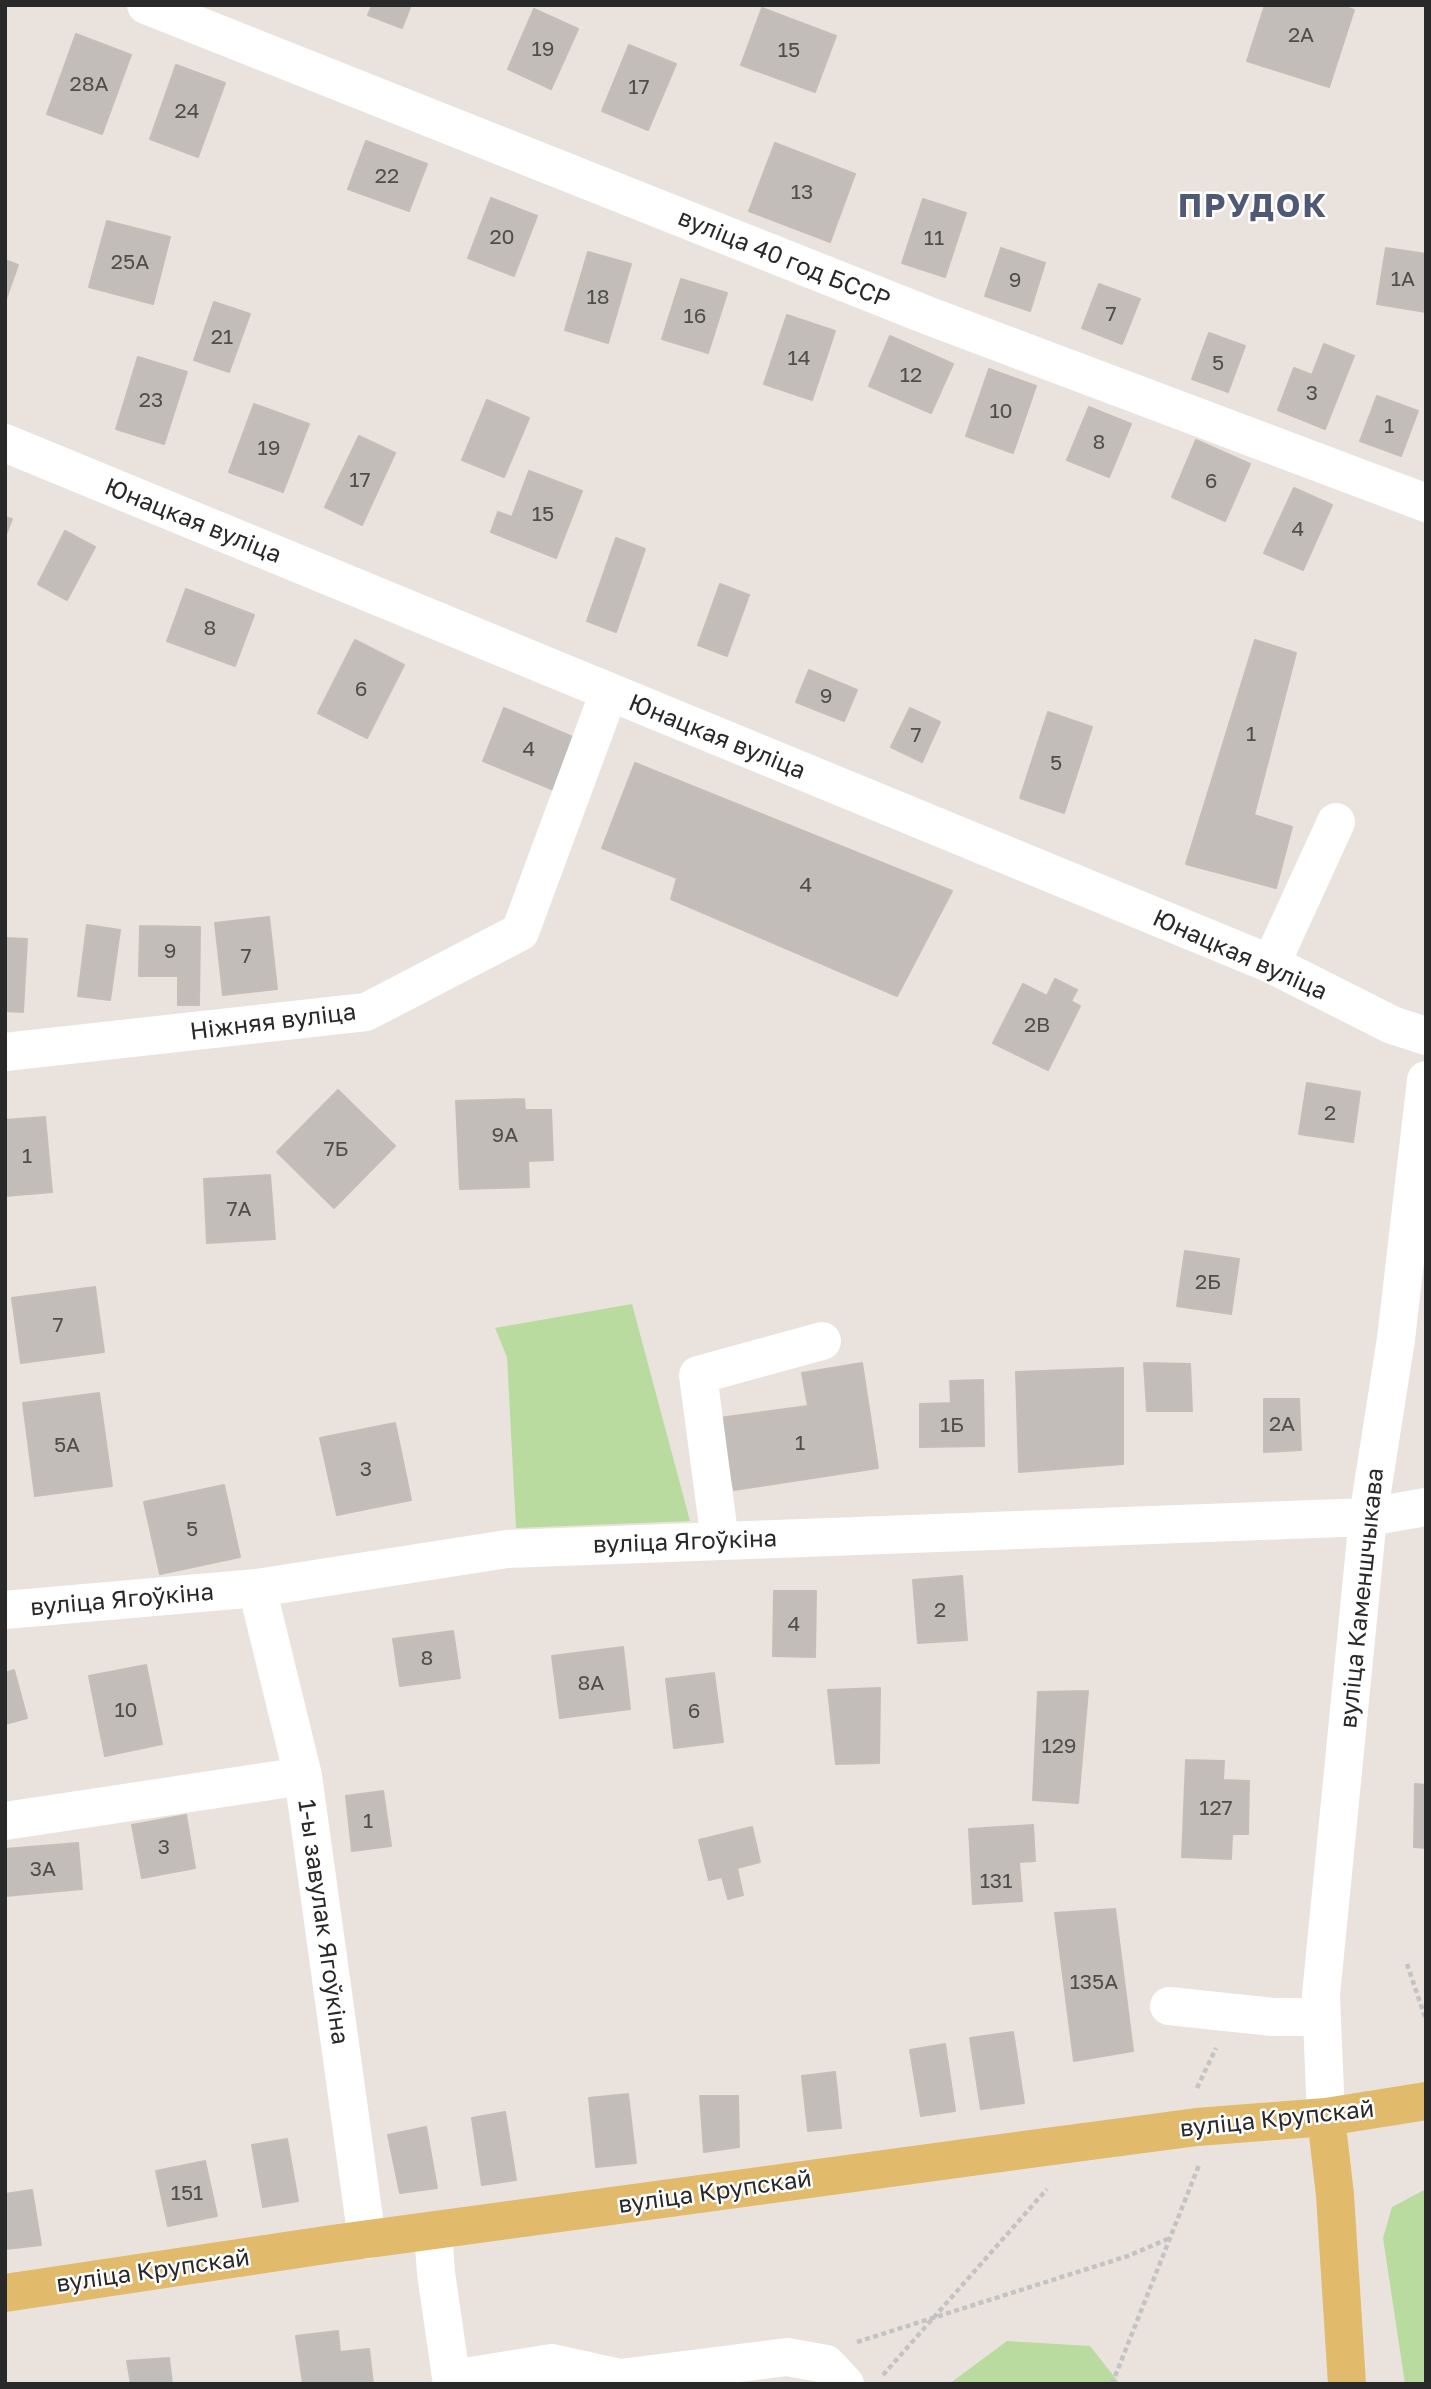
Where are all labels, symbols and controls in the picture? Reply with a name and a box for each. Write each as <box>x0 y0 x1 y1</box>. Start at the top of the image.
house number: 2А <box>1288 22 1314 48</box>
house number: 19 <box>532 36 554 62</box>
house number: 15 <box>778 37 800 63</box>
house number: 28А <box>69 71 109 97</box>
house number: 17 <box>628 74 650 100</box>
house number: 24 <box>175 98 199 124</box>
house number: 22 <box>375 163 399 189</box>
house number: 13 <box>791 179 813 205</box>
district label: ПРУДОК <box>1179 188 1327 226</box>
street label: вуліца 40 год БССР <box>674 203 894 315</box>
house number: 20 <box>489 224 515 250</box>
house number: 11 <box>924 225 944 251</box>
house number: 25А <box>111 249 149 275</box>
house number: 1А <box>1391 266 1415 292</box>
house number: 9 <box>1009 267 1021 293</box>
house number: 18 <box>587 284 609 310</box>
house number: 7 <box>1105 301 1117 327</box>
house number: 16 <box>684 303 706 329</box>
house number: 21 <box>211 324 233 350</box>
house number: 14 <box>788 345 810 371</box>
house number: 5 <box>1212 350 1224 376</box>
house number: 12 <box>900 362 922 388</box>
house number: 3 <box>1306 380 1318 406</box>
house number: 23 <box>139 387 163 413</box>
house number: 10 <box>989 398 1013 424</box>
house number: 1 <box>1384 413 1394 439</box>
house number: 8 <box>1093 429 1105 455</box>
house number: 19 <box>258 435 280 461</box>
house number: 17 <box>349 467 371 493</box>
house number: 6 <box>1205 468 1217 494</box>
street label: Юнацкая вуліца <box>101 472 285 570</box>
house number: 15 <box>532 501 554 527</box>
house number: 4 <box>1292 516 1304 542</box>
house number: 8 <box>204 615 216 641</box>
house number: 6 <box>355 676 367 702</box>
house number: 9 <box>820 683 832 709</box>
street label: Юнацкая вуліца <box>625 688 809 786</box>
house number: 1 <box>1246 721 1256 747</box>
house number: 7 <box>910 722 922 748</box>
house number: 4 <box>523 736 535 762</box>
house number: 5 <box>1050 750 1062 776</box>
house number: 4 <box>800 872 812 898</box>
street label: Юнацкая вуліца <box>1148 904 1332 1006</box>
house number: 9 <box>164 938 176 964</box>
house number: 7 <box>240 943 252 969</box>
street label: Ніжняя вуліца <box>188 998 358 1046</box>
house number: 2В <box>1024 1012 1050 1038</box>
house number: 2 <box>1324 1100 1336 1126</box>
house number: 9А <box>492 1122 518 1148</box>
house number: 7Б <box>323 1136 349 1162</box>
house number: 1 <box>22 1143 32 1169</box>
house number: 7А <box>226 1196 252 1222</box>
house number: 2Б <box>1195 1269 1221 1295</box>
house number: 7 <box>52 1312 64 1338</box>
house number: 2А <box>1269 1411 1295 1437</box>
house number: 1Б <box>940 1412 964 1438</box>
house number: 1 <box>795 1430 805 1456</box>
house number: 5А <box>54 1432 80 1458</box>
house number: 3 <box>360 1456 372 1482</box>
street label: вуліца Каменшчыкава <box>1334 1466 1390 1730</box>
house number: 5 <box>186 1516 198 1542</box>
street label: вуліца Ягоўкіна <box>592 1524 778 1560</box>
street label: вуліца Ягоўкіна <box>29 1578 215 1622</box>
house number: 2 <box>934 1597 946 1623</box>
house number: 4 <box>788 1611 800 1637</box>
house number: 8 <box>421 1645 433 1671</box>
house number: 8А <box>578 1670 604 1696</box>
house number: 10 <box>114 1697 138 1723</box>
house number: 6 <box>688 1698 700 1724</box>
house number: 129 <box>1041 1733 1077 1759</box>
house number: 127 <box>1199 1795 1233 1821</box>
street label: 1-ы завулак Ягоўкіна <box>292 1798 354 2046</box>
house number: 1 <box>363 1808 373 1834</box>
house number: 3 <box>158 1834 170 1860</box>
house number: 3А <box>30 1856 56 1882</box>
house number: 131 <box>980 1868 1012 1894</box>
house number: 135А <box>1070 1969 1118 1995</box>
street label: вуліца Крупскай <box>1179 2094 1375 2144</box>
street label: вуліца Крупскай <box>616 2164 814 2220</box>
house number: 151 <box>171 2180 203 2206</box>
street label: вуліца Крупскай <box>54 2243 252 2299</box>

